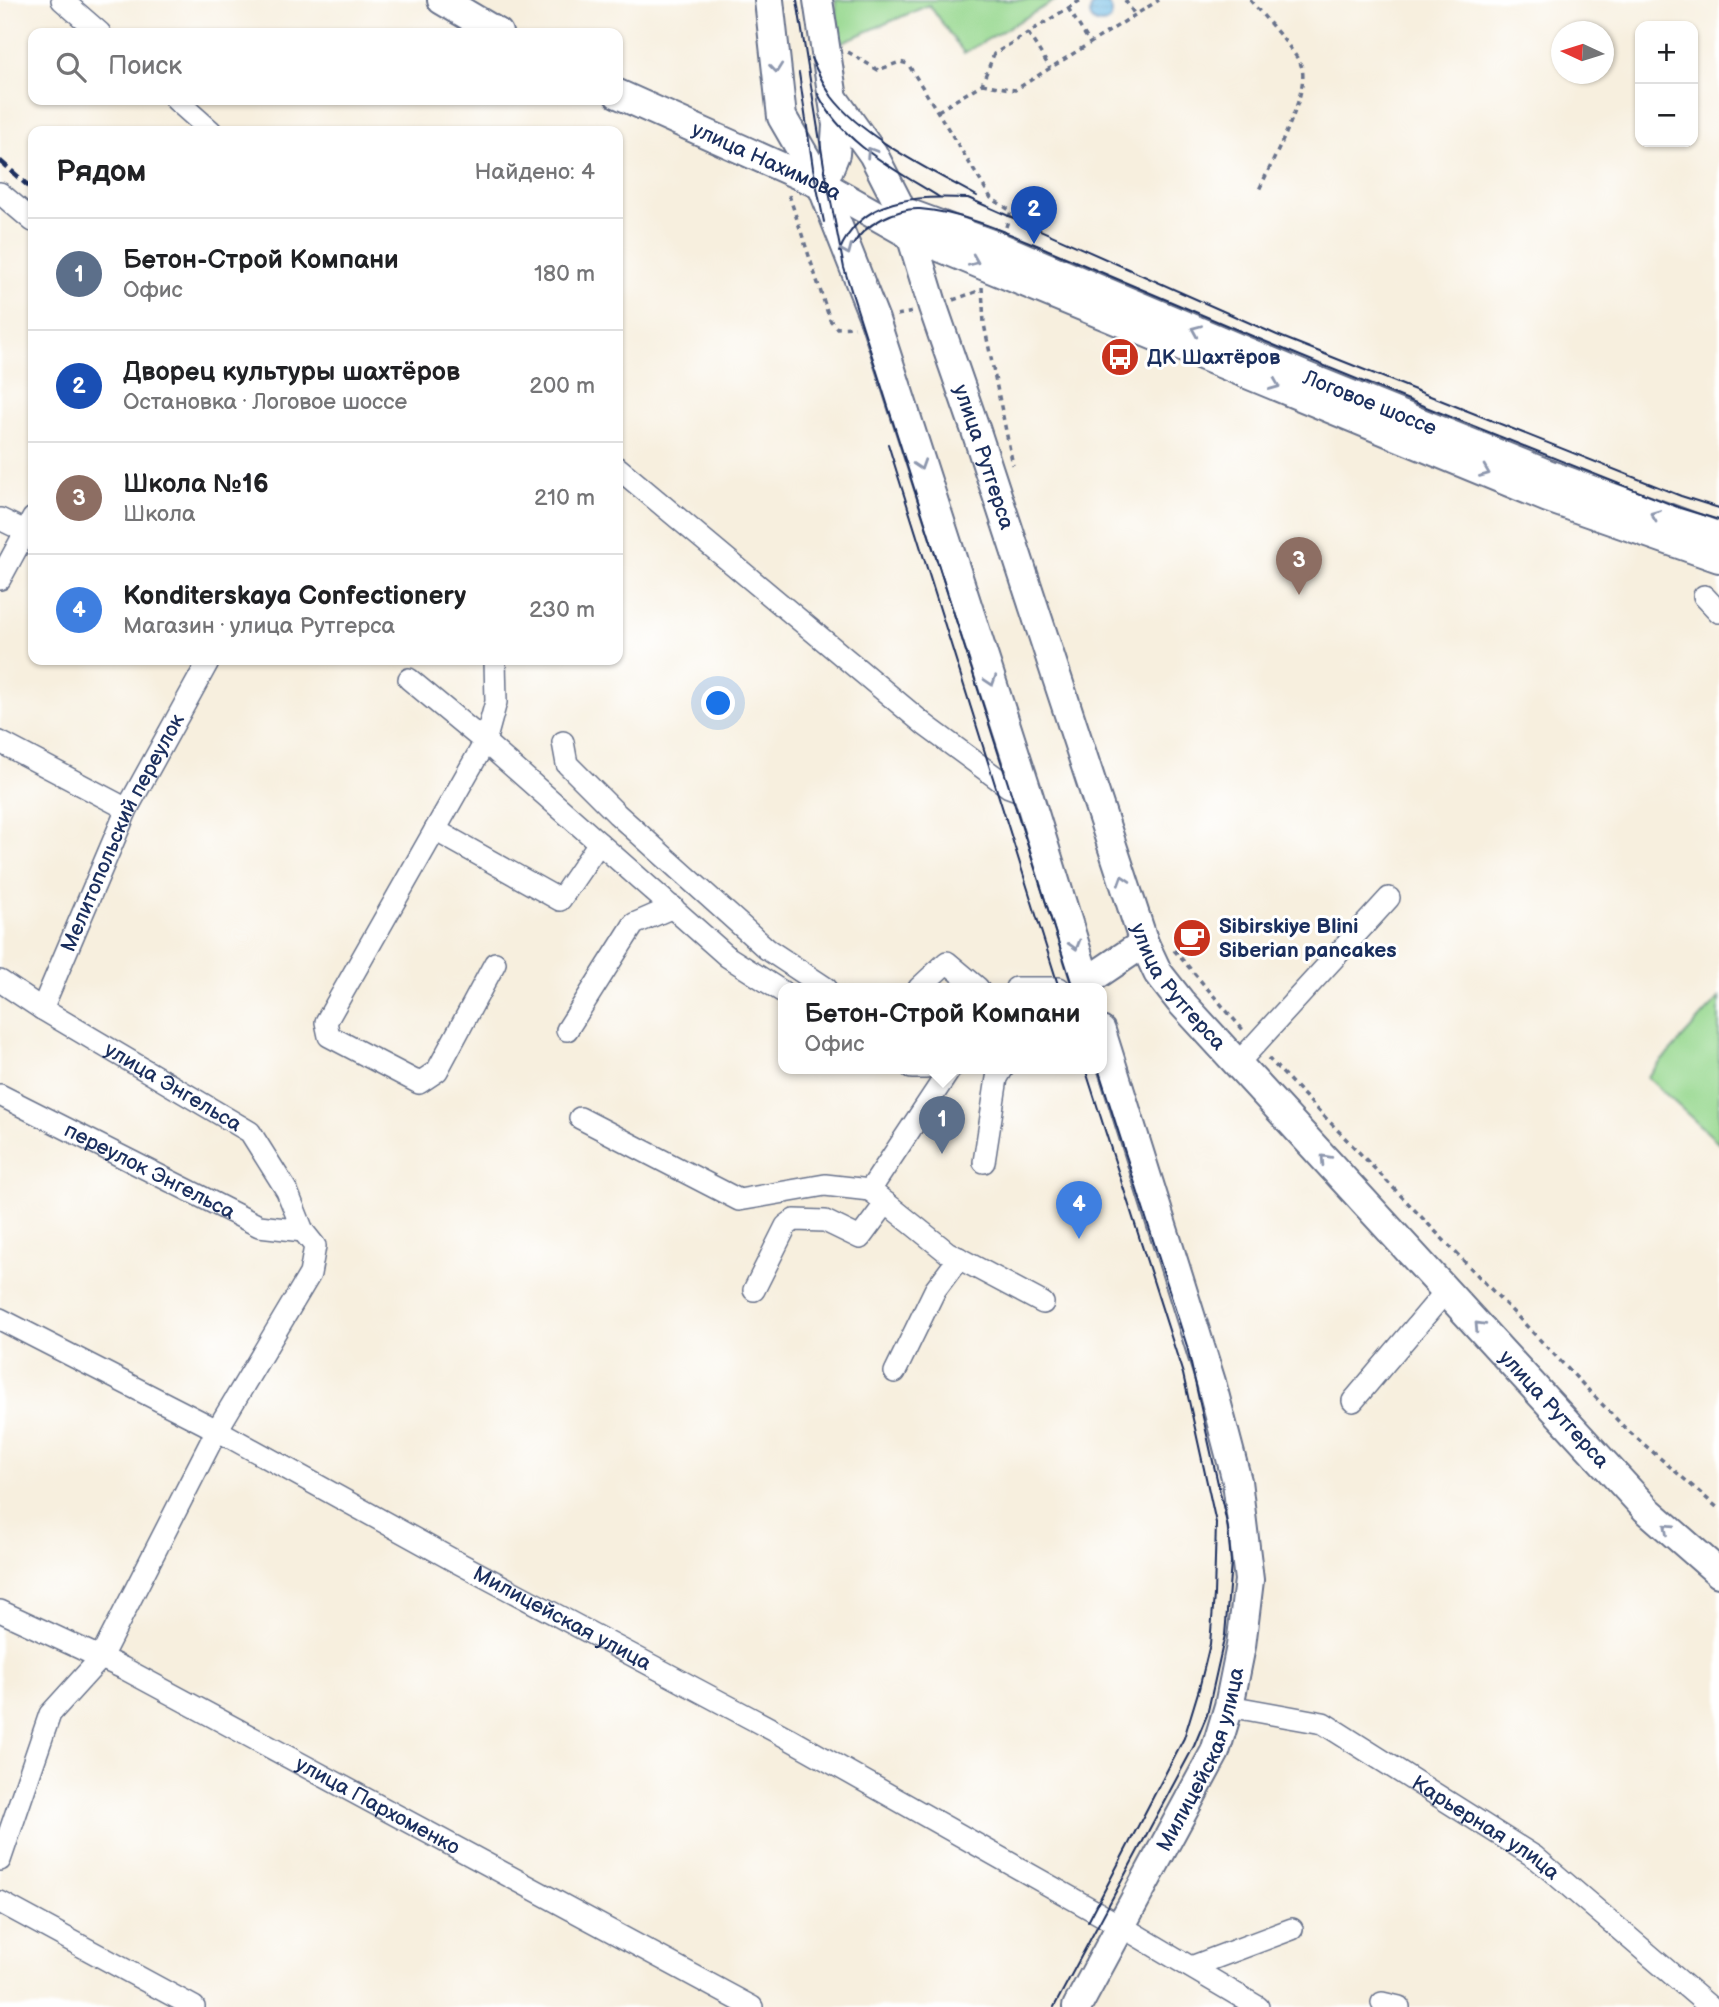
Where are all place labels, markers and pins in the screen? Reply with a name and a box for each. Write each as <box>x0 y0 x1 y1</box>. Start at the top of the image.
pin: 2 <box>1011 186 1057 244</box>
bus stop icon: ДК Шахтёров <box>1099 336 1141 378</box>
place label: ДК Шахтёров <box>1147 345 1281 370</box>
pin: 3 <box>1276 537 1322 595</box>
place label: Sibirskiye Blini Siberian pancakes <box>1219 914 1397 963</box>
cafe icon: Sibirskiye Blini Siberian pancakes <box>1171 917 1213 959</box>
pin: 1 <box>919 1096 965 1154</box>
pin: 4 <box>1056 1181 1102 1239</box>

